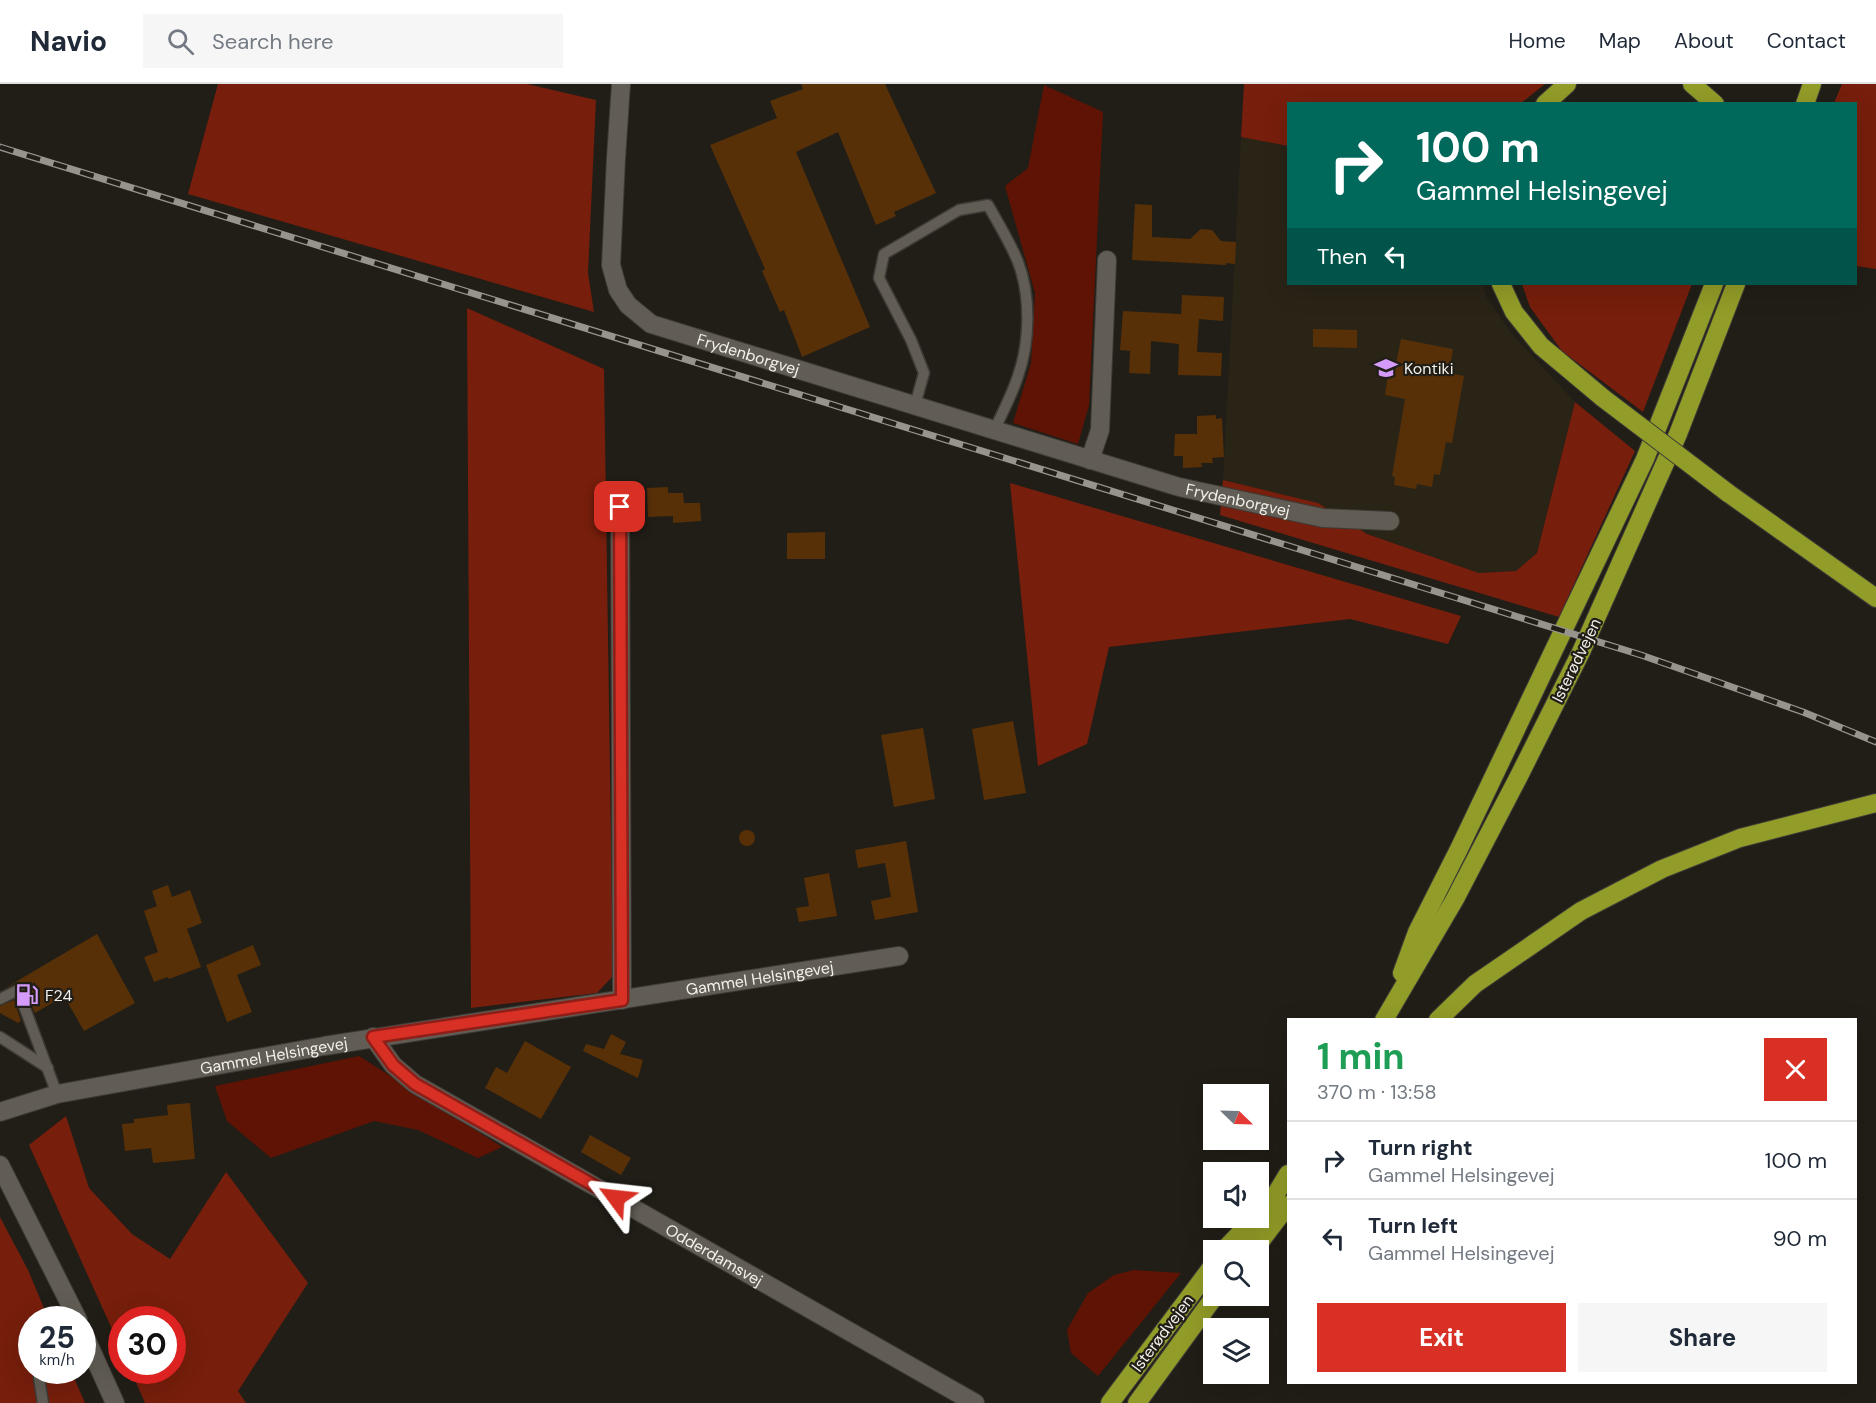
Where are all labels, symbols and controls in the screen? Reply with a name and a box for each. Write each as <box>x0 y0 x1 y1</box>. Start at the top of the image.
search box <box>143 14 563 68</box>
text: Navio <box>30 23 107 60</box>
icon: search <box>164 25 197 58</box>
text: Search here <box>212 27 333 56</box>
text: Home <box>1508 27 1566 55</box>
text: Map <box>1599 27 1641 55</box>
text: About <box>1674 27 1734 55</box>
text: Contact <box>1767 27 1846 55</box>
text: 100 m <box>1416 120 1540 175</box>
icon: right <box>1317 126 1395 204</box>
text: Gammel Helsingevej <box>1416 173 1668 208</box>
icon: left <box>1379 240 1412 273</box>
text: Then <box>1317 242 1367 271</box>
street label: Frydenborgvej <box>694 329 802 380</box>
school or university icon: Kontiki <box>1373 355 1399 381</box>
place label: Kontiki <box>1404 358 1454 379</box>
street label: Frydenborgvej <box>1184 479 1292 522</box>
pin <box>594 481 645 532</box>
icon: arrive <box>603 490 636 523</box>
street label: Isterødvejen <box>1547 615 1606 706</box>
street label: Gammel Helsingevej <box>684 956 835 1000</box>
fuel station icon: F24 <box>14 982 40 1008</box>
place label: F24 <box>45 985 73 1006</box>
street label: Gammel Helsingevej <box>198 1032 349 1079</box>
text: 1 min <box>1317 1033 1405 1080</box>
button: close <box>1764 1038 1827 1101</box>
text: 370 m · 13:58 <box>1317 1079 1437 1105</box>
north arrow <box>1203 1084 1269 1150</box>
map controls <box>1203 1084 1269 1384</box>
text: Turn right <box>1368 1133 1473 1162</box>
icon: right <box>1317 1144 1350 1177</box>
text: 100 m <box>1765 1146 1827 1175</box>
button: sound <box>1203 1162 1269 1228</box>
text: Gammel Helsingevej <box>1368 1162 1555 1188</box>
position arrow <box>584 1166 648 1230</box>
text: Turn left <box>1368 1211 1458 1240</box>
street label: Odderdamsvej <box>662 1219 767 1291</box>
icon: left <box>1317 1222 1350 1255</box>
text: 90 m <box>1773 1224 1827 1253</box>
button: search <box>1203 1240 1269 1306</box>
text: Gammel Helsingevej <box>1368 1240 1555 1266</box>
street label: Isterødvejen <box>1127 1291 1198 1376</box>
button: Exit <box>1317 1303 1566 1372</box>
button: Share <box>1578 1303 1827 1372</box>
speed limit sign: 30 <box>108 1306 186 1384</box>
text: 25 <box>39 1318 75 1357</box>
button: layers <box>1203 1318 1269 1384</box>
text: km/h <box>39 1350 75 1370</box>

